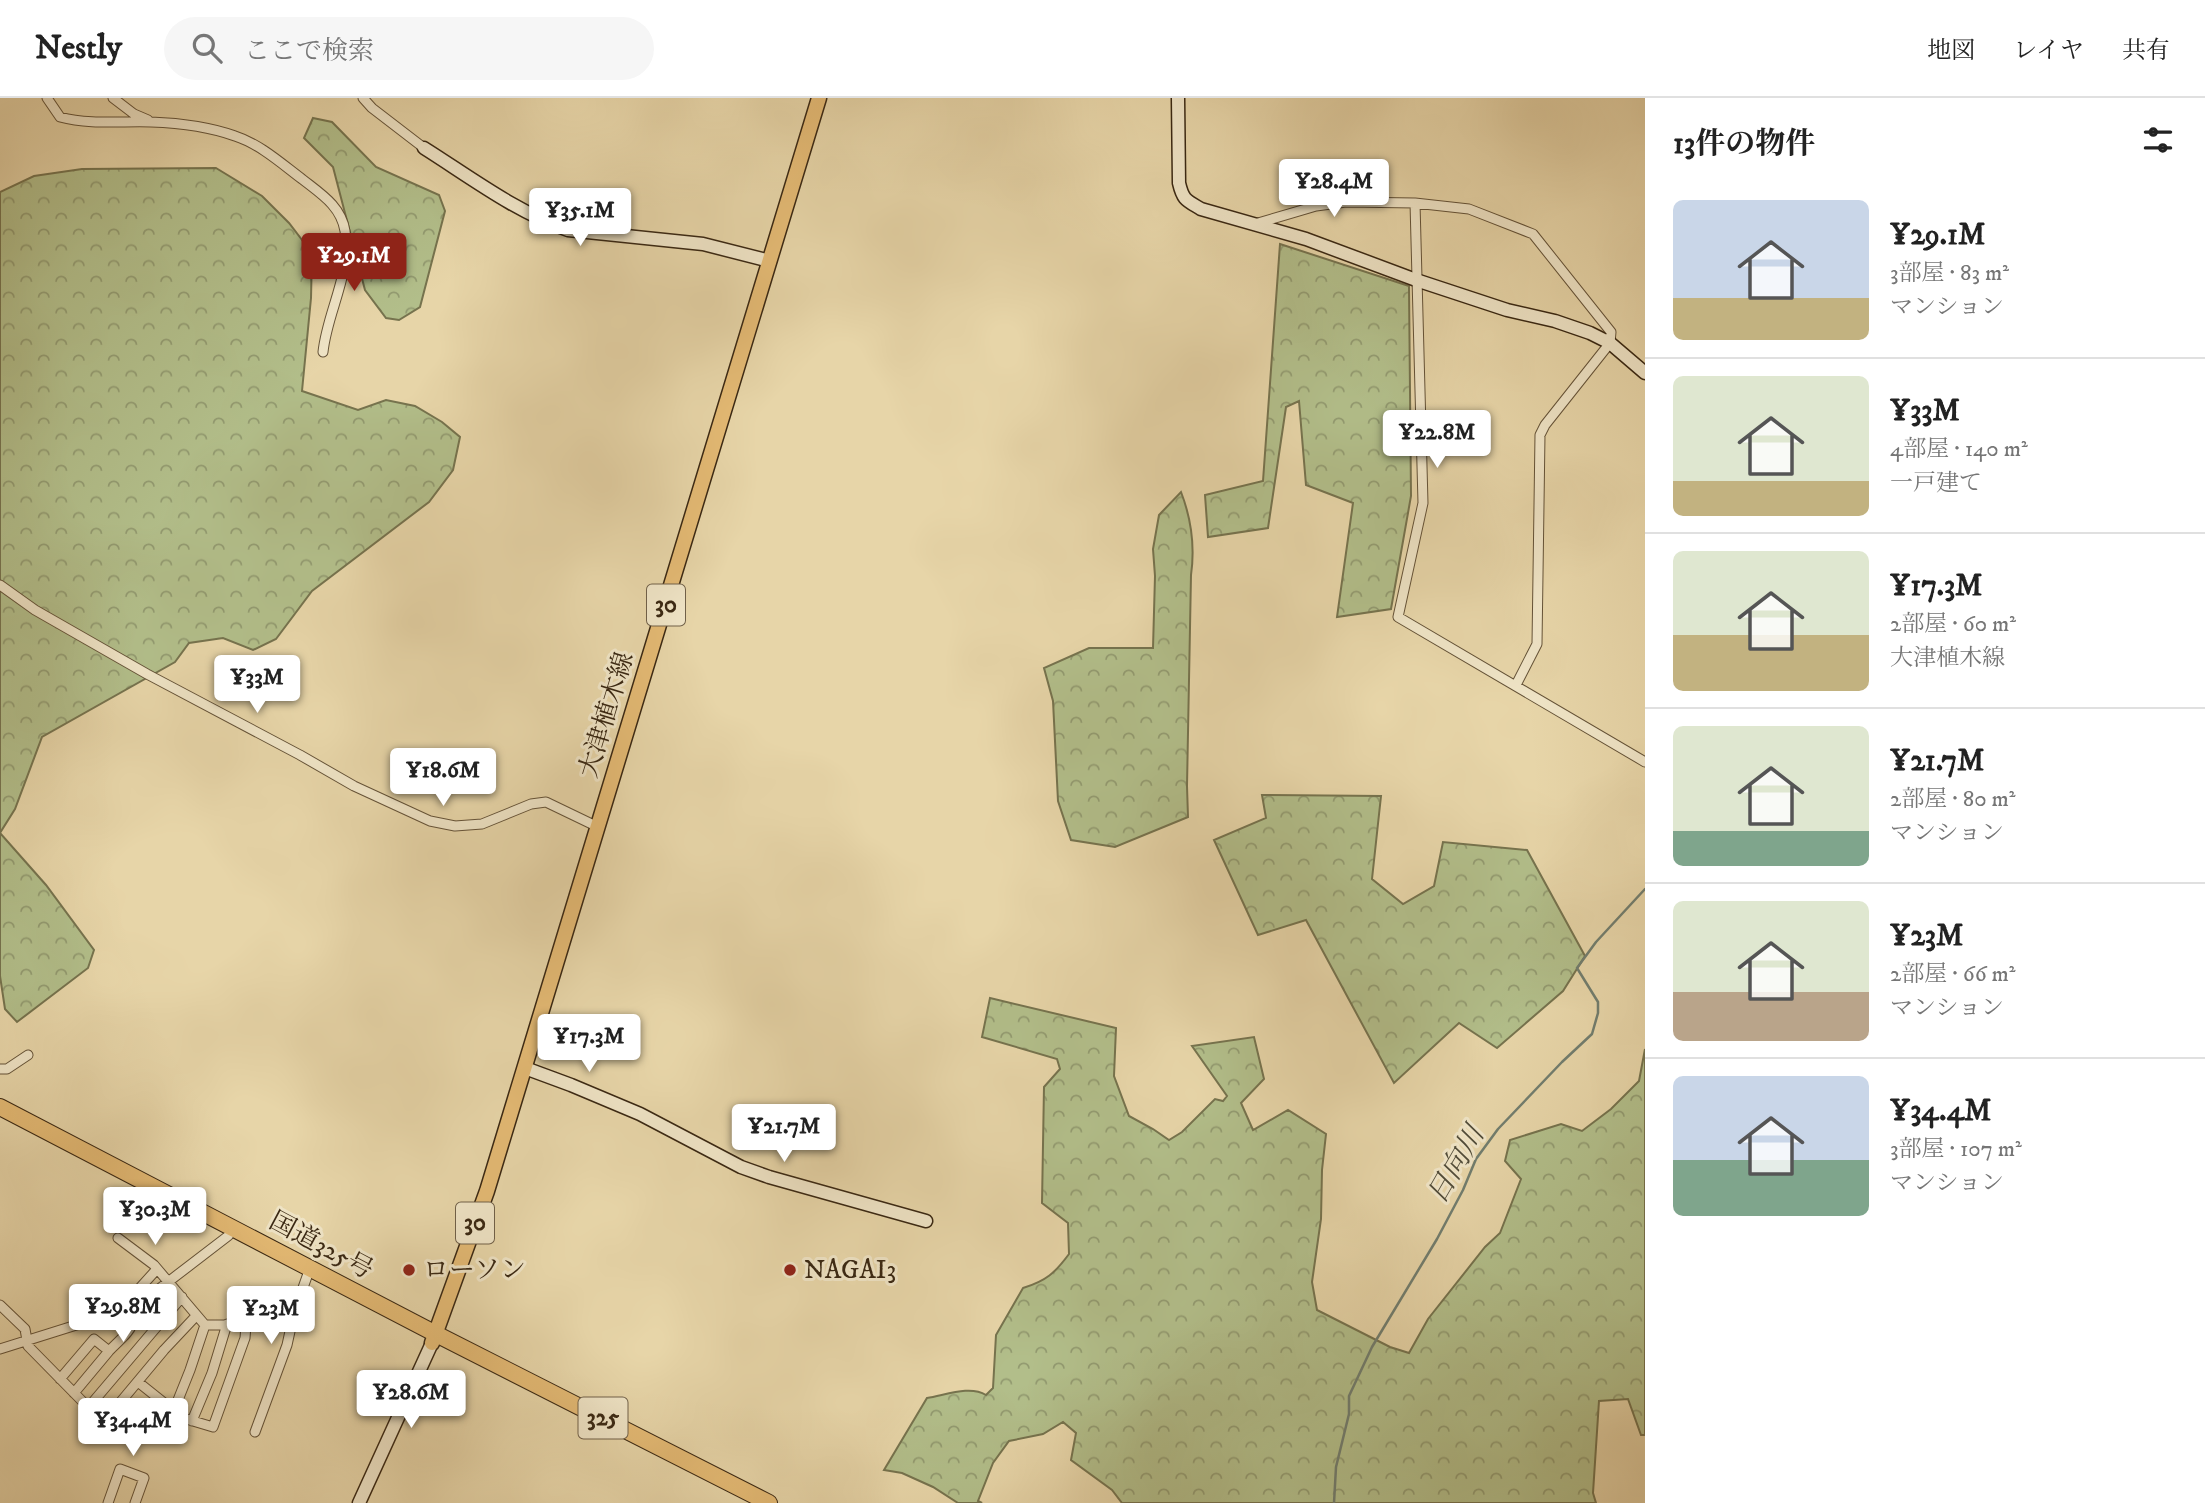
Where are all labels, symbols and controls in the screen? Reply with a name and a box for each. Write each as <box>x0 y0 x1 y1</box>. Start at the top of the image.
search box <box>164 17 654 80</box>
text: Nestly <box>35 28 122 69</box>
icon: search <box>188 29 226 67</box>
text: ここで検索 <box>244 35 374 68</box>
text: 地図 <box>1927 36 1975 66</box>
text: レイヤ <box>2013 36 2084 66</box>
text: 共有 <box>2122 36 2170 66</box>
icon: filters <box>2139 121 2177 159</box>
text: 13件の物件 <box>1673 126 1815 163</box>
pin: ¥28.4M <box>1277 159 1391 219</box>
text: ¥28.4M <box>1295 167 1373 196</box>
pin: ¥35.1M <box>523 188 637 248</box>
text: ¥35.1M <box>545 196 615 225</box>
text: ¥29.1M <box>1890 217 1985 254</box>
icon: home <box>1729 228 1813 312</box>
pin: ¥29.1M <box>297 234 411 293</box>
text: ¥29.1M <box>317 241 391 270</box>
text: 3部屋 · 83 m² <box>1890 259 2009 288</box>
text: マンション <box>1890 293 2004 322</box>
text: ¥33M <box>1890 393 1960 430</box>
icon: home <box>1729 404 1813 488</box>
pin: ¥22.8M <box>1380 410 1494 470</box>
text: ¥22.8M <box>1399 418 1475 447</box>
text: 4部屋 · 140 m² <box>1890 435 2028 464</box>
text: 一戸建て <box>1890 469 1982 498</box>
text: ¥17.3M <box>1890 568 1983 605</box>
icon: home <box>1729 579 1813 663</box>
road number: 30 <box>647 584 685 626</box>
text: 2部屋 · 60 m² <box>1890 610 2016 639</box>
text: 大津植木線 <box>1890 644 2005 673</box>
street label: 大津植木線 <box>572 648 642 782</box>
pin: ¥33M <box>216 656 298 715</box>
text: ¥33M <box>230 663 284 692</box>
text: ¥21.7M <box>1890 743 1984 780</box>
pin: ¥18.6M <box>386 748 500 808</box>
icon: home <box>1729 754 1813 838</box>
text: ¥18.6M <box>406 756 480 785</box>
text: 2部屋 · 80 m² <box>1890 785 2016 814</box>
text: マンション <box>1890 819 2004 848</box>
text: ¥23M <box>1890 918 1963 955</box>
icon: home <box>1729 929 1813 1013</box>
text: 2部屋 · 66 m² <box>1890 960 2016 989</box>
text: マンション <box>1890 994 2004 1023</box>
pin: ¥17.3M <box>532 1014 646 1074</box>
text: ¥17.3M <box>554 1022 624 1051</box>
text: ¥34.4M <box>1890 1093 1991 1130</box>
pin: ¥21.7M <box>727 1104 841 1164</box>
icon: home <box>1729 1104 1813 1188</box>
text: ¥21.7M <box>748 1112 820 1141</box>
water label: 日向川 <box>1420 1117 1494 1210</box>
text: 3部屋 · 107 m² <box>1890 1135 2022 1164</box>
text: マンション <box>1890 1169 2004 1198</box>
pin: ¥30.3M <box>98 1188 212 1247</box>
text: ¥30.3M <box>119 1195 191 1224</box>
road number: 30 <box>456 1203 494 1244</box>
street label: 国道325号 <box>263 1205 379 1287</box>
place label: ローソン <box>423 1254 526 1287</box>
place label: NAGAI3 <box>804 1254 896 1287</box>
marker: ローソン <box>401 1262 417 1278</box>
marker: NAGAI3 <box>782 1262 798 1278</box>
pin: ¥29.8M <box>66 1284 180 1344</box>
pin: ¥23M <box>230 1286 312 1346</box>
text: ¥29.8M <box>85 1292 161 1321</box>
text: ¥23M <box>243 1294 299 1323</box>
pin: ¥28.6M <box>354 1370 468 1430</box>
text: ¥28.6M <box>373 1378 449 1407</box>
pin: ¥34.4M <box>76 1398 190 1458</box>
road number: 325 <box>578 1398 628 1438</box>
text: ¥34.4M <box>94 1406 172 1435</box>

